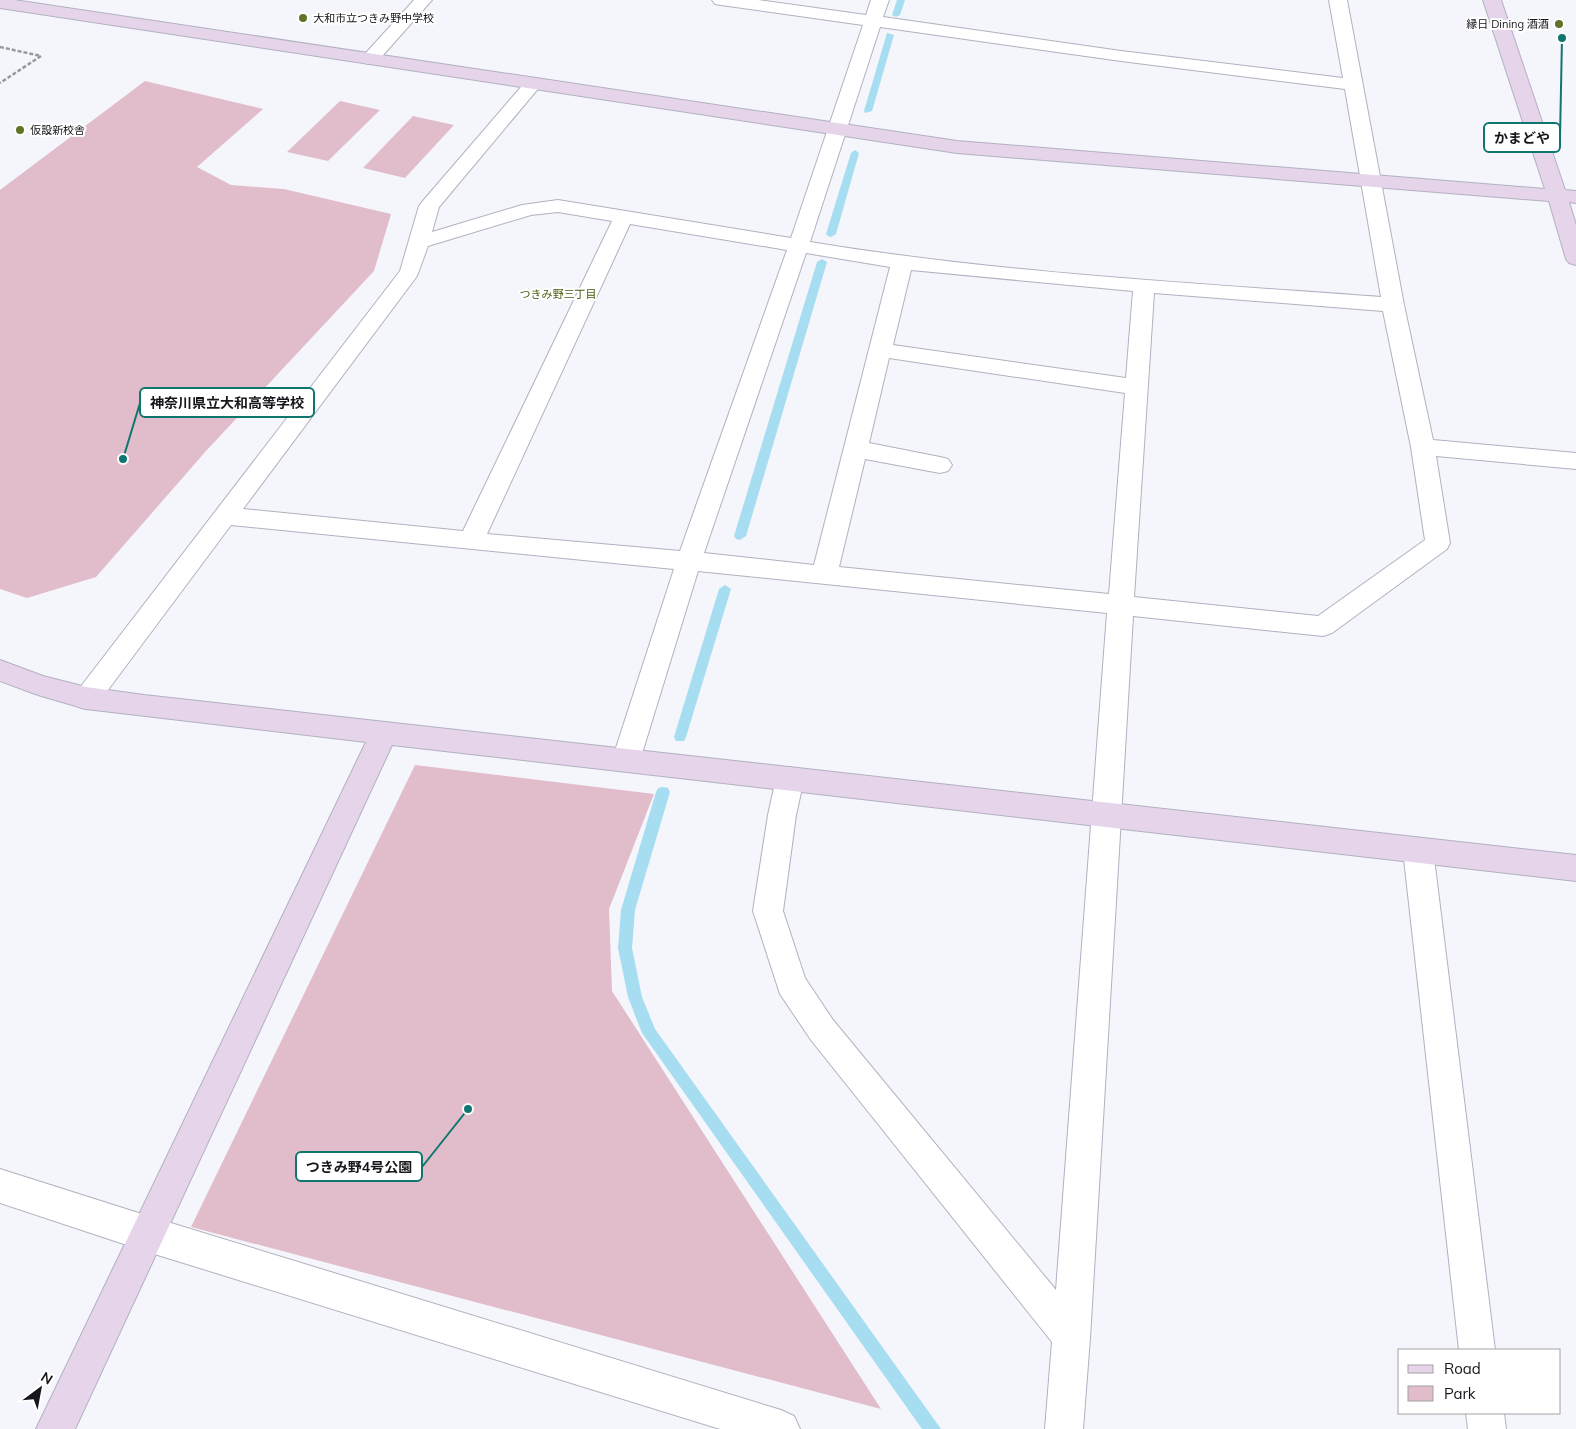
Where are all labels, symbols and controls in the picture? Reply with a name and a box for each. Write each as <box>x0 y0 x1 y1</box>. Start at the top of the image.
place label: 大和市立つきみ野中学校 <box>313 11 434 25</box>
marker: 大和市立つきみ野中学校 <box>297 12 309 24</box>
place label: 縁日 Dining 酒酒 <box>1466 17 1549 31</box>
marker: 縁日 Dining 酒酒 <box>1553 18 1565 30</box>
place label: 仮設新校舎 <box>30 123 85 137</box>
callout: かまどや <box>1484 123 1560 152</box>
marker: 仮設新校舎 <box>14 124 26 136</box>
text: かまどや <box>1494 129 1550 147</box>
district label: つきみ野三丁目 <box>520 287 597 301</box>
callout: 神奈川県立大和高等学校 <box>140 388 314 417</box>
text: 神奈川県立大和高等学校 <box>150 394 304 412</box>
callout: つきみ野4号公園 <box>296 1152 422 1181</box>
text: つきみ野4号公園 <box>306 1158 412 1176</box>
legend <box>1398 1349 1561 1414</box>
text: Road <box>1444 1359 1481 1378</box>
north arrow <box>15 1364 65 1414</box>
text: N <box>38 1368 56 1388</box>
text: Park <box>1444 1384 1476 1403</box>

